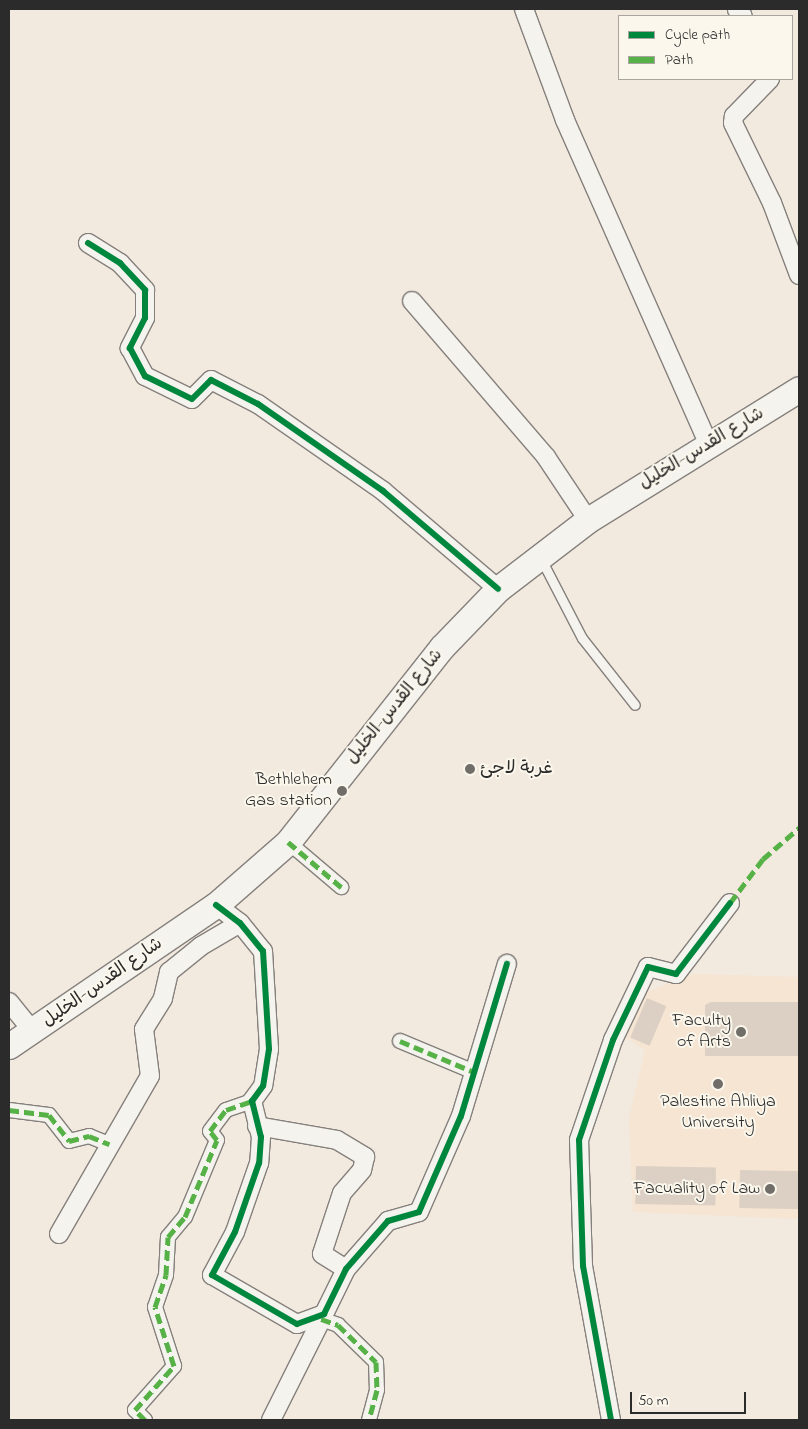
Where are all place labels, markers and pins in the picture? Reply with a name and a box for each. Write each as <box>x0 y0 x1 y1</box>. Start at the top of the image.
place label: غربة لاجئ <box>480 758 553 780</box>
marker: غربة لاجئ <box>464 763 476 775</box>
place label: Bethlehem Gas station <box>245 770 332 812</box>
marker: Bethlehem Gas station <box>336 785 348 797</box>
place label: Faculty of Arts <box>672 1011 731 1054</box>
marker: Faculty of Arts <box>735 1026 747 1038</box>
marker: Palestine Ahliya University <box>712 1078 724 1090</box>
place label: Palestine Ahliya University <box>660 1092 776 1134</box>
place label: Facuality of Law <box>633 1178 760 1200</box>
marker: Facuality of Law <box>764 1183 776 1195</box>

